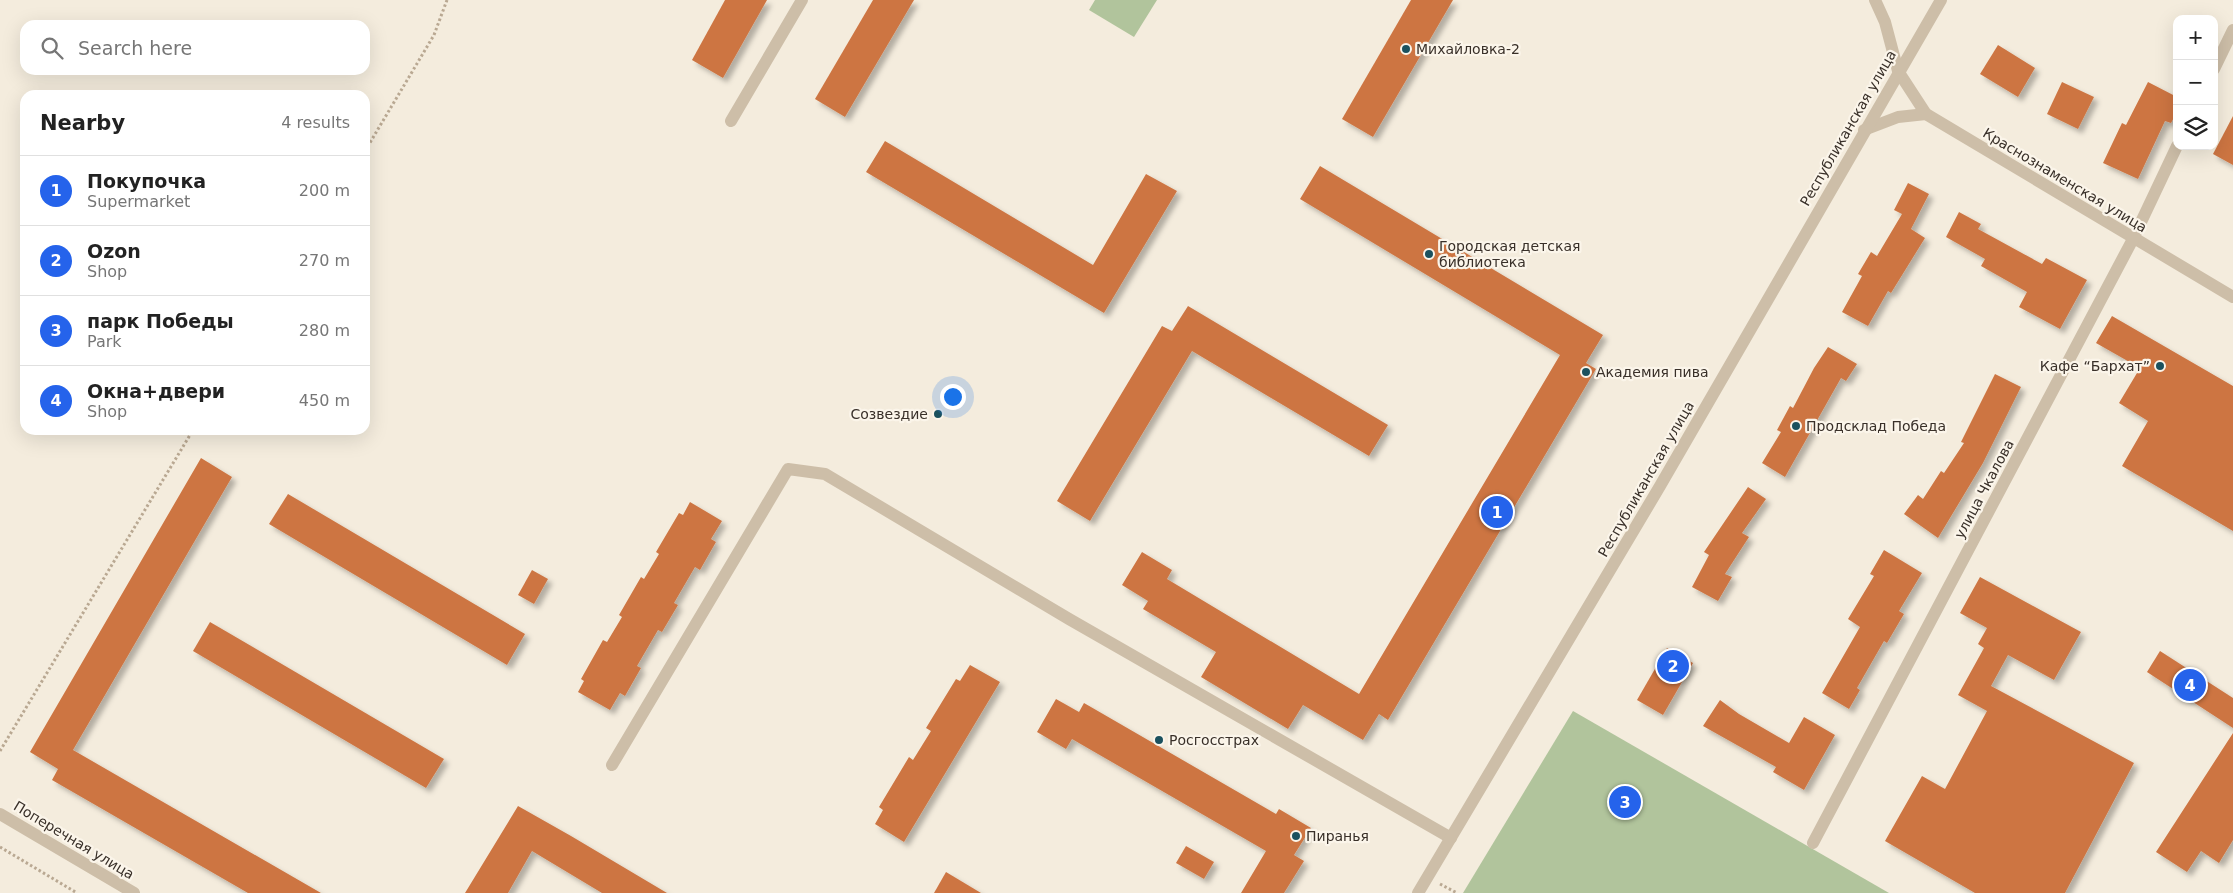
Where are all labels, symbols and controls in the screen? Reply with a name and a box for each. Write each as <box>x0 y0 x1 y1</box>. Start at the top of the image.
map controls <box>2173 15 2218 150</box>
button: + <box>2173 15 2218 60</box>
search box <box>20 20 370 75</box>
icon: search <box>38 34 66 62</box>
text: Search here <box>78 37 192 59</box>
place label: Михайловка-2 <box>1416 41 1520 57</box>
marker: Михайловка-2 <box>1400 43 1412 55</box>
street label: Республиканская улица <box>1797 47 1899 209</box>
button: − <box>2173 60 2218 105</box>
button: layers <box>2173 105 2218 150</box>
text: Nearby <box>40 111 125 135</box>
text: 4 results <box>281 113 350 132</box>
street label: Краснознаменская улица <box>1980 125 2150 235</box>
text: Покупочка <box>87 170 206 192</box>
text: 1 <box>50 181 62 200</box>
text: 200 m <box>299 181 350 200</box>
text: Supermarket <box>87 192 190 211</box>
place label: Городская детская библиотека <box>1439 238 1580 270</box>
text: Ozon <box>87 240 141 262</box>
marker: Городская детская библиотека <box>1423 248 1435 260</box>
text: 2 <box>50 251 62 270</box>
text: 270 m <box>299 251 350 270</box>
text: Shop <box>87 262 127 281</box>
text: парк Победы <box>87 310 234 332</box>
text: 3 <box>50 321 62 340</box>
text: 280 m <box>299 321 350 340</box>
text: Park <box>87 332 122 351</box>
place label: Кафе “Бархат” <box>2040 358 2150 374</box>
marker: Кафе “Бархат” <box>2154 360 2166 372</box>
place label: Академия пива <box>1596 364 1709 380</box>
marker: Академия пива <box>1580 366 1592 378</box>
text: Окна+двери <box>87 380 225 402</box>
your location <box>940 384 966 410</box>
text: 4 <box>50 391 62 410</box>
text: 450 m <box>299 391 350 410</box>
street label: Республиканская улица <box>1595 398 1697 560</box>
text: Shop <box>87 402 127 421</box>
place label: Созвездие <box>851 406 928 422</box>
marker: Созвездие <box>932 408 944 420</box>
place label: Продсклад Победа <box>1806 418 1946 434</box>
marker: Продсклад Победа <box>1790 420 1802 432</box>
street label: улица Чкалова <box>1951 437 2017 541</box>
pin: 1 <box>1481 493 1513 531</box>
pin: 2 <box>1657 647 1689 685</box>
pin: 4 <box>2174 666 2206 704</box>
place label: Росгосстрах <box>1169 732 1259 748</box>
marker: Росгосстрах <box>1153 734 1165 746</box>
pin: 3 <box>1609 783 1641 821</box>
street label: Поперечная улица <box>11 798 137 882</box>
place label: Пиранья <box>1306 828 1369 844</box>
marker: Пиранья <box>1290 830 1302 842</box>

